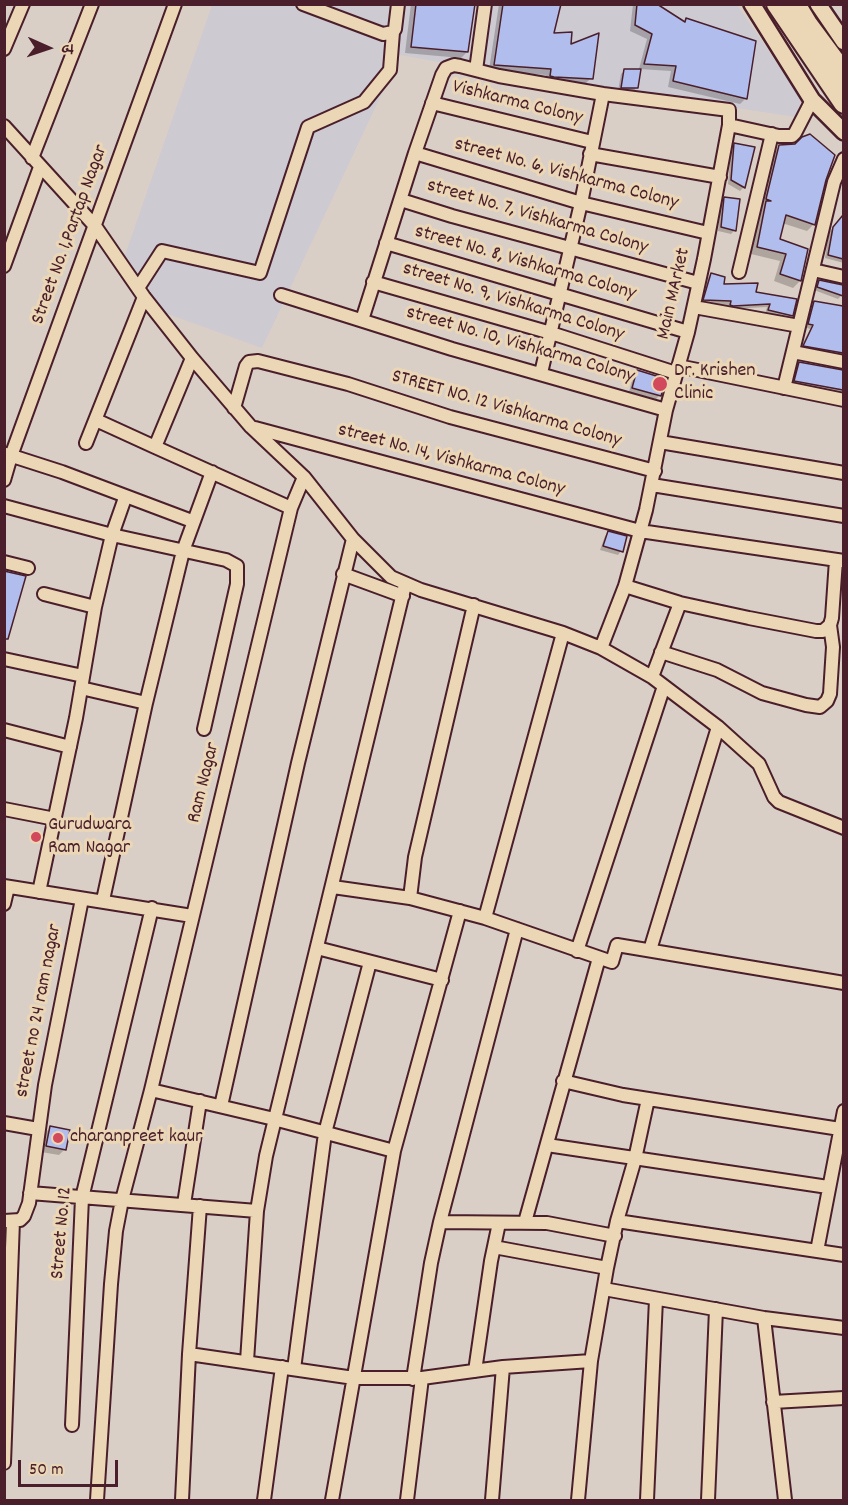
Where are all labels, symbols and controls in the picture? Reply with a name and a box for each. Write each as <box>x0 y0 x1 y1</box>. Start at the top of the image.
north arrow <box>18 18 78 78</box>
text: उ <box>55 44 78 54</box>
street label: Vishkarma Colony <box>449 76 585 132</box>
street label: street No. 6, Vishkarma Colony <box>451 134 681 216</box>
street label: Street No. 1,Partap Nagar <box>27 142 115 328</box>
street label: street No. 7, Vishkarma Colony <box>424 175 650 261</box>
street label: street No. 8, Vishkarma Colony <box>412 221 638 307</box>
street label: Main MArket <box>653 246 697 342</box>
street label: street No. 9, Vishkarma Colony <box>399 258 627 348</box>
street label: street No. 10, Vishkarma Colony <box>403 302 637 390</box>
place label: Dr. Krishen Clinic <box>674 360 756 407</box>
street label: STREET NO. 12 Vishkarma Colony <box>388 366 624 454</box>
marker: Dr. Krishen Clinic <box>651 375 669 393</box>
street label: street No. 14, Vishkarma Colony <box>335 419 567 503</box>
street label: Ram Nagar <box>183 740 227 826</box>
place label: Gurudwara Ram Nagar <box>48 814 131 861</box>
marker: Gurudwara Ram Nagar <box>29 830 43 844</box>
street label: street no 24 ram nagar <box>11 922 69 1100</box>
place label: charanpreet kaur <box>70 1126 202 1150</box>
marker: charanpreet kaur <box>51 1131 65 1145</box>
street label: Street No. 12 <box>47 1186 79 1280</box>
scale bar <box>21 1448 122 1486</box>
text: 50 m <box>29 1458 64 1483</box>

